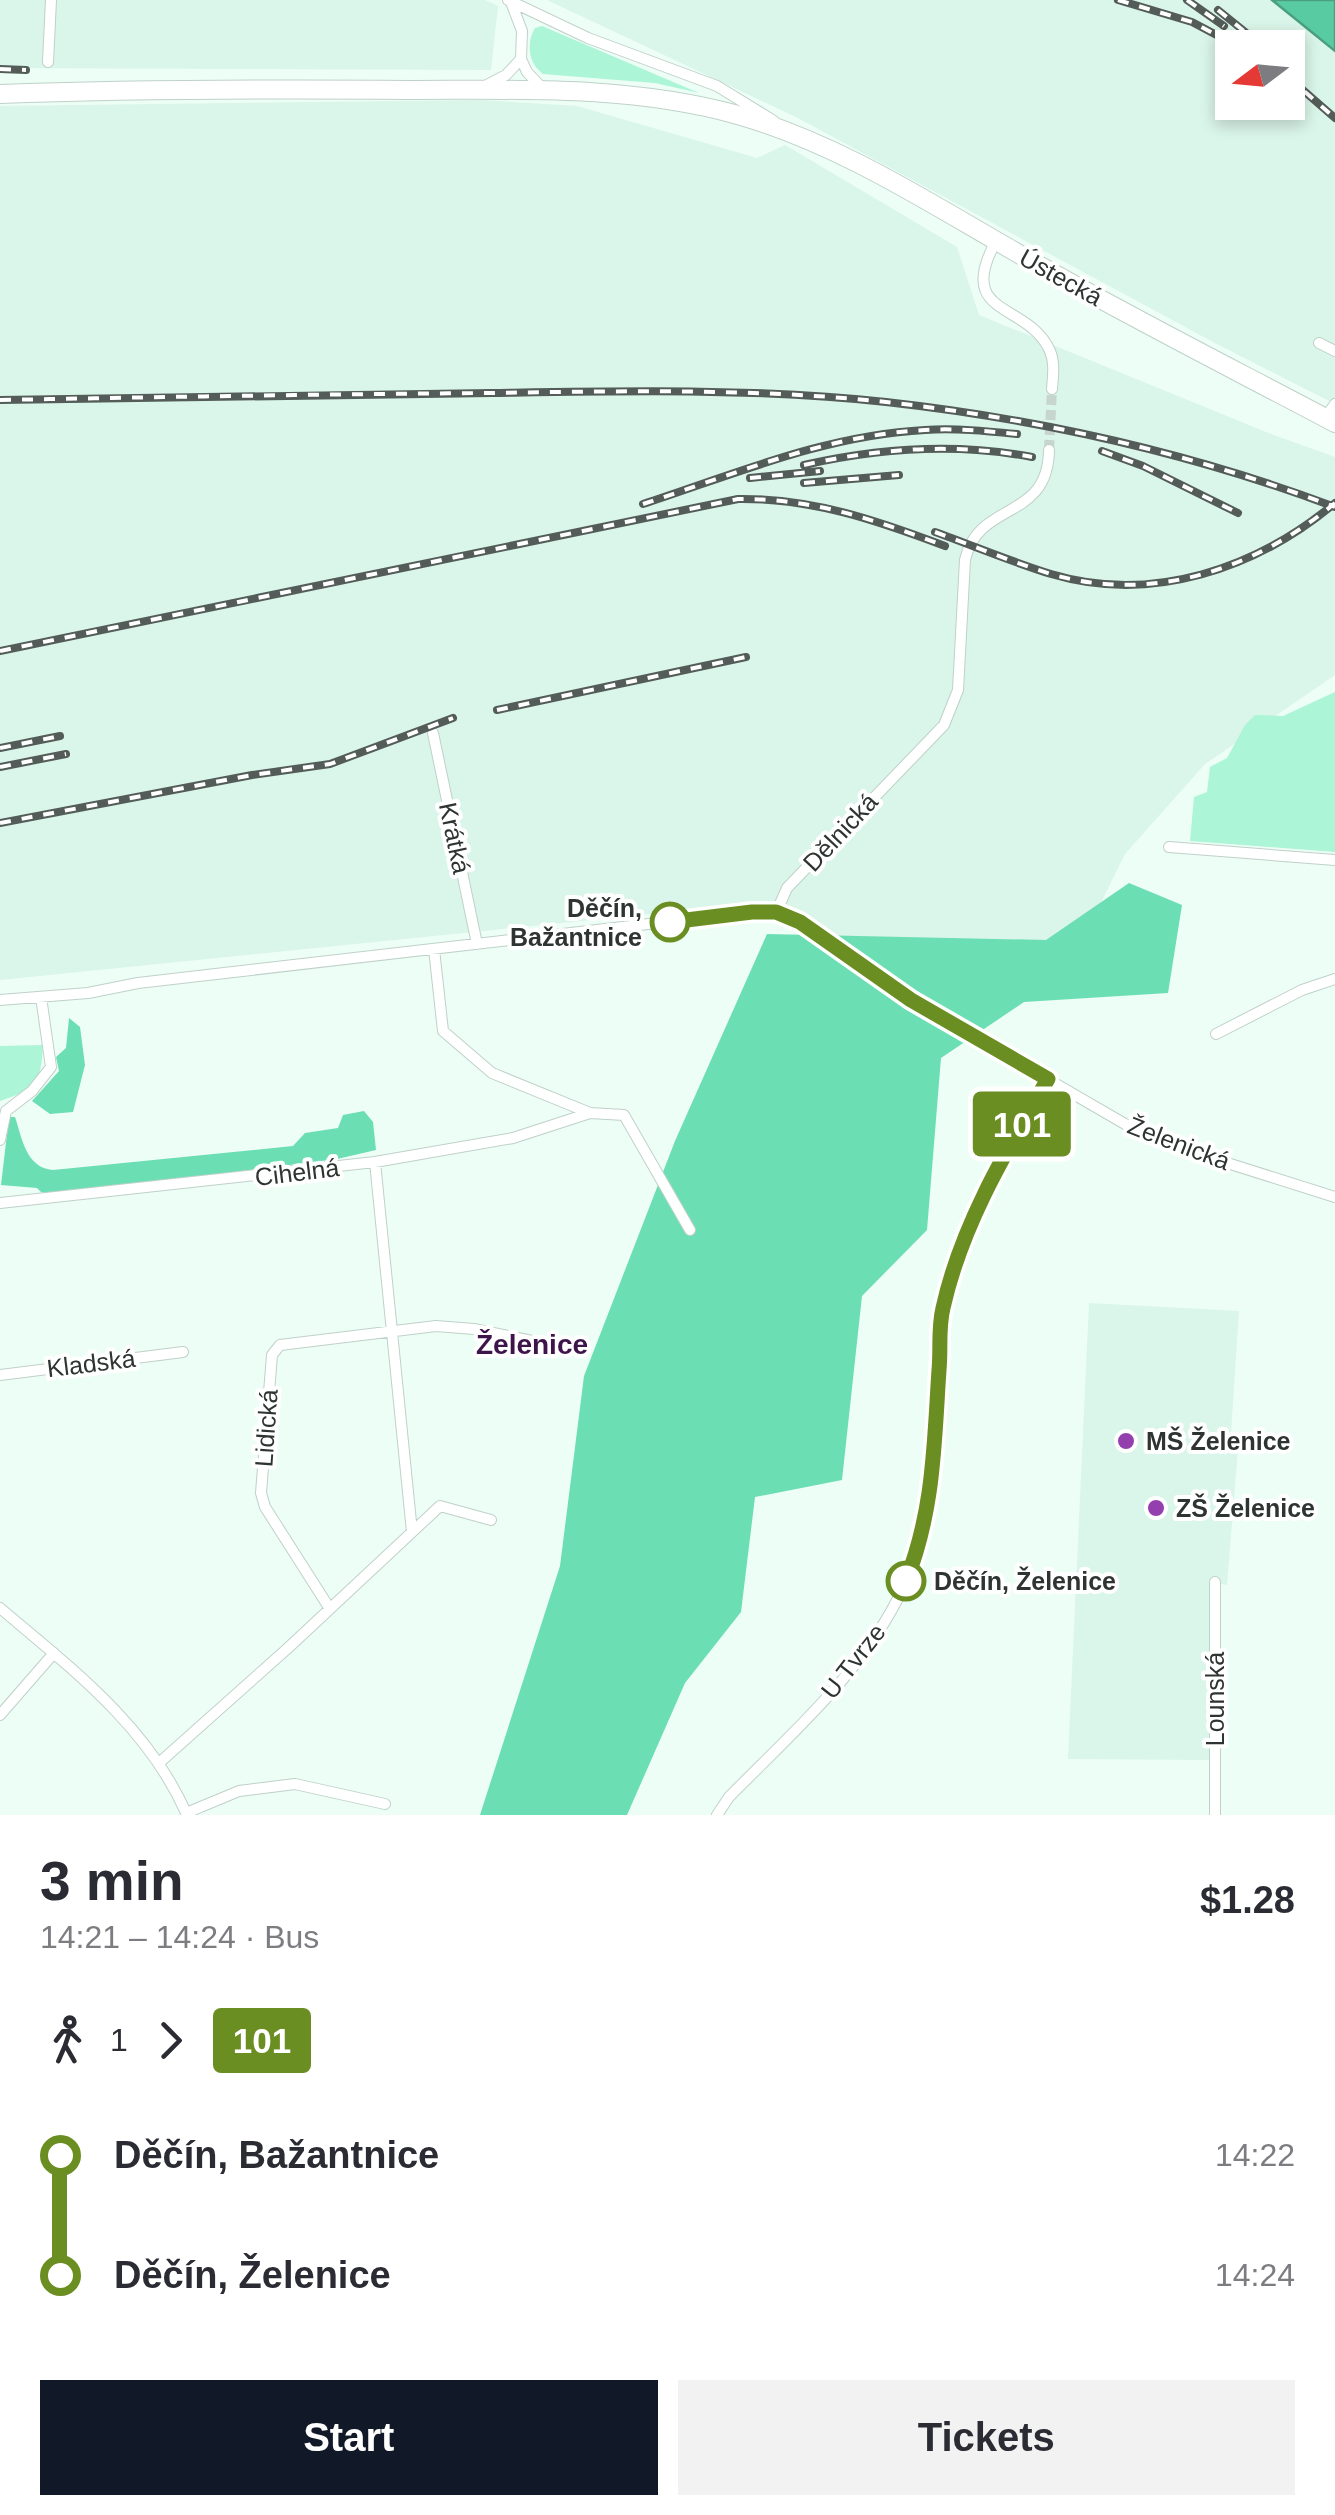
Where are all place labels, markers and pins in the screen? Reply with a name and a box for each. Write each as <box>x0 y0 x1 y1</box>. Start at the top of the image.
place label: Děčín, Bažantnice <box>510 894 642 951</box>
marker: Děčín, Bažantnice <box>651 903 689 941</box>
place label: MŠ Želenice <box>1146 1426 1291 1455</box>
marker: MŠ Želenice <box>1115 1430 1137 1452</box>
place label: ZŠ Želenice <box>1176 1493 1315 1522</box>
marker: ZŠ Želenice <box>1145 1497 1167 1519</box>
marker: Děčín, Želenice <box>887 1562 925 1600</box>
place label: Děčín, Želenice <box>934 1566 1116 1595</box>

